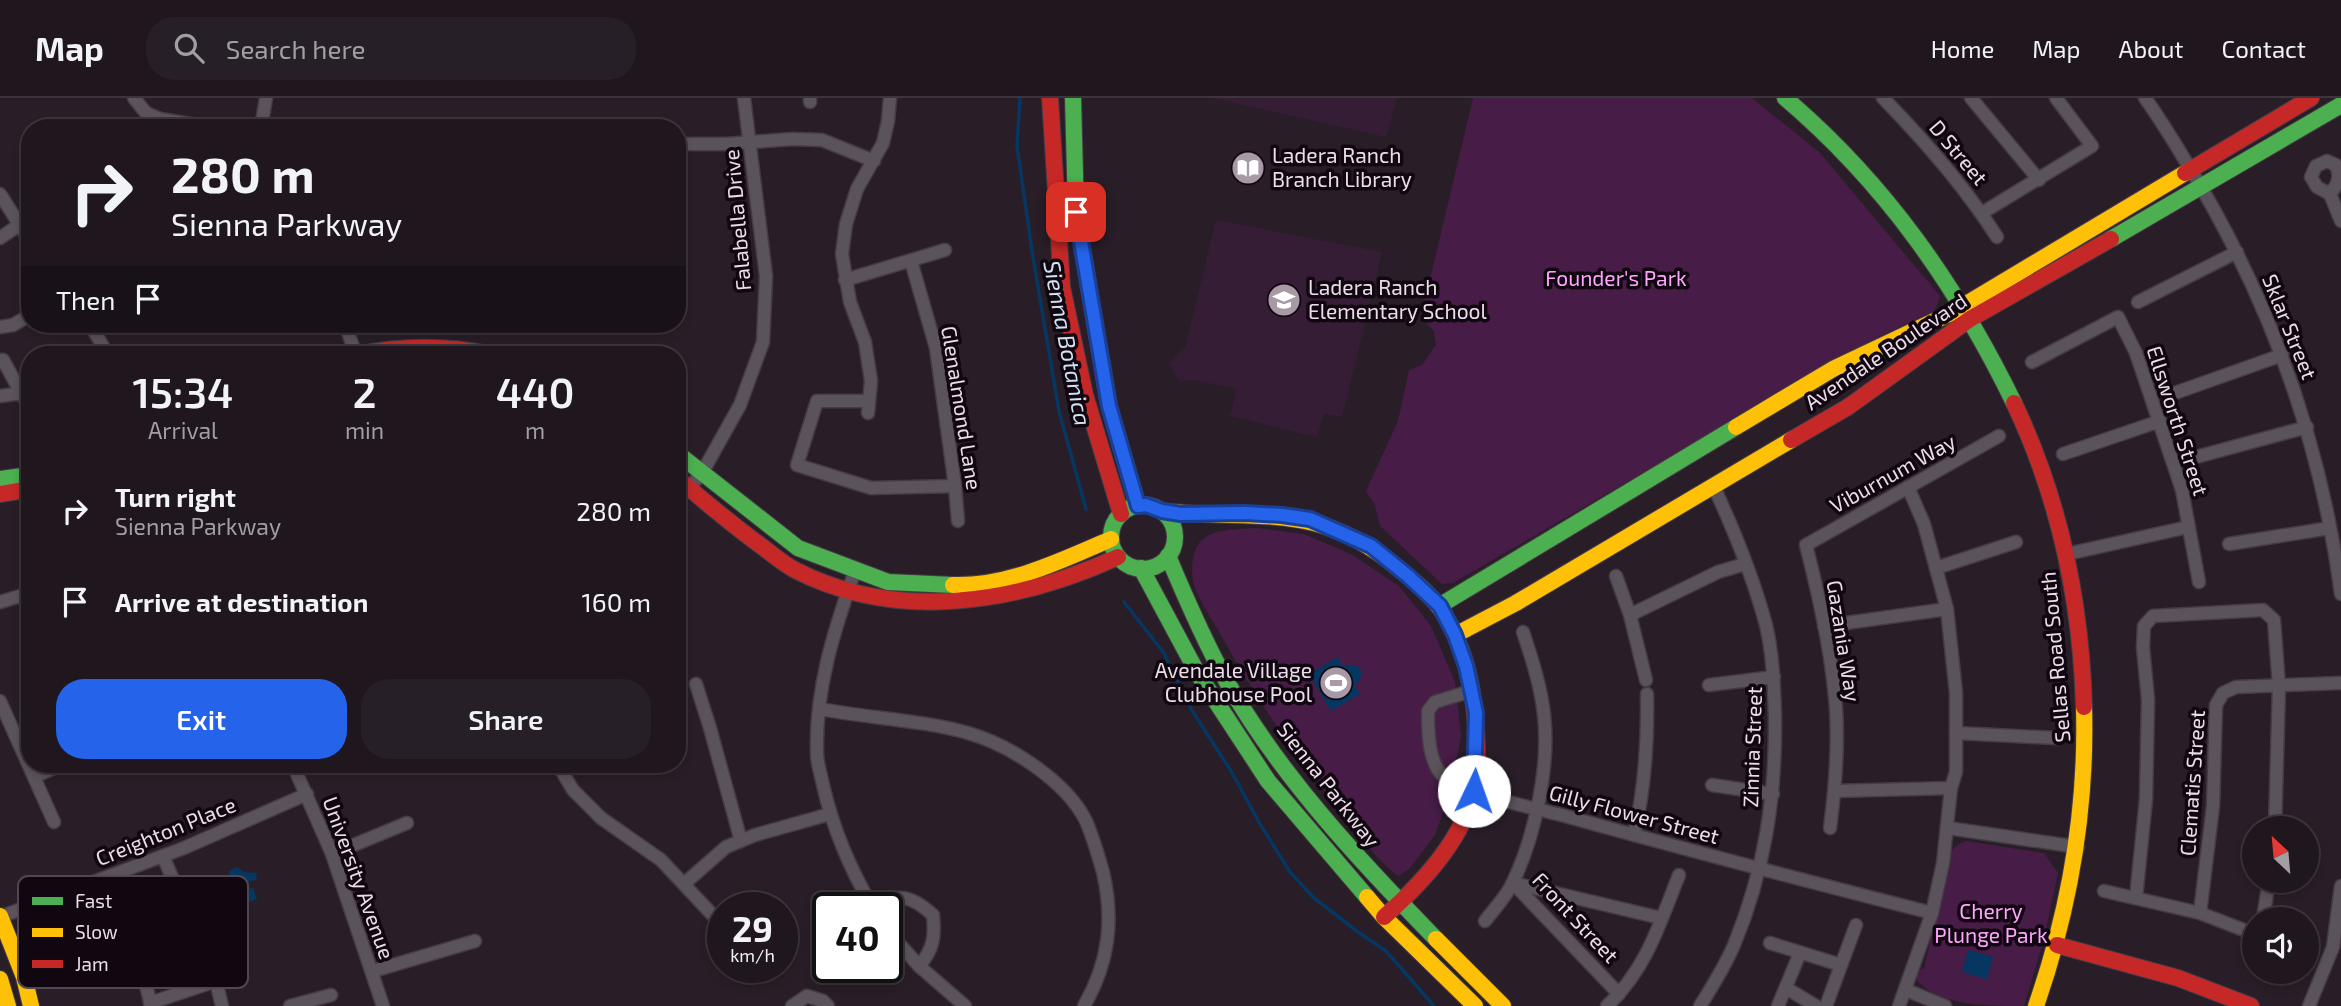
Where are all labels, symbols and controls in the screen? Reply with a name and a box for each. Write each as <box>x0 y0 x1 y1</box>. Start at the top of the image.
search box <box>146 17 636 80</box>
text: Map <box>35 28 104 68</box>
icon: search <box>170 29 208 67</box>
text: Search here <box>226 33 365 64</box>
text: Home <box>1931 34 1994 63</box>
text: Map <box>2032 34 2080 63</box>
text: About <box>2118 34 2184 63</box>
text: Contact <box>2222 34 2306 63</box>
street label: D Street <box>1925 115 1993 190</box>
place label: Ladera Ranch Branch Library <box>1272 142 1412 191</box>
text: 280 m <box>171 144 315 203</box>
icon: right <box>56 147 147 238</box>
street label: Falabella Drive <box>718 148 755 292</box>
library icon: Ladera Ranch Branch Library <box>1229 149 1267 187</box>
pin <box>1046 182 1106 242</box>
icon: arrive <box>1057 193 1095 231</box>
text: Sienna Parkway <box>171 204 402 242</box>
water label: Sienna Botanica <box>1038 258 1098 428</box>
park label: Founder's Park <box>1545 265 1687 290</box>
street label: Sklar Street <box>2258 270 2323 383</box>
place label: Ladera Ranch Elementary School <box>1308 274 1488 323</box>
icon: arrive <box>129 280 167 318</box>
school or university icon: Ladera Ranch Elementary School <box>1265 281 1303 319</box>
text: Then <box>56 284 115 315</box>
street label: Avendale Boulevard <box>1799 287 1971 414</box>
street label: Glenalmond Lane <box>937 324 988 492</box>
street label: Ellsworth Street <box>2142 343 2214 498</box>
text: 15:34 <box>133 366 233 416</box>
text: 2 <box>352 366 377 416</box>
text: 440 <box>496 366 574 416</box>
text: Arrival <box>148 416 218 444</box>
text: min <box>345 416 384 444</box>
text: m <box>525 416 545 444</box>
street label: Viburnum Way <box>1825 428 1959 517</box>
text: Turn right <box>115 481 236 512</box>
icon: right <box>56 492 94 530</box>
text: 280 m <box>576 495 651 526</box>
text: Sienna Parkway <box>115 512 281 540</box>
street label: Sellas Road South <box>2035 571 2074 744</box>
street label: Gazania Way <box>1823 578 1866 703</box>
icon: arrive <box>56 583 94 621</box>
text: Arrive at destination <box>115 586 368 617</box>
text: 160 m <box>582 586 651 617</box>
place label: Avendale Village Clubhouse Pool <box>1155 657 1313 706</box>
sports icon: Avendale Village Clubhouse Pool <box>1317 664 1355 702</box>
button: Exit <box>56 679 347 759</box>
button: Share <box>361 679 651 759</box>
street label: Zinnia Street <box>1737 686 1766 808</box>
street label: Clematis Street <box>2174 709 2209 857</box>
street label: Sienna Parkway <box>1273 717 1386 852</box>
position arrow <box>1437 754 1511 828</box>
street label: Gilly Flower Street <box>1547 779 1722 848</box>
street label: Creighton Place <box>92 791 239 870</box>
street label: University Avenue <box>318 793 400 962</box>
north arrow <box>2242 816 2319 892</box>
map controls <box>2242 816 2319 984</box>
street label: Front Street <box>1528 867 1624 967</box>
legend <box>18 876 248 988</box>
text: Fast <box>75 889 112 912</box>
speed limit sign: 40 <box>812 892 903 983</box>
park label: Cherry Plunge Park <box>1934 898 2048 947</box>
text: 29 <box>732 907 773 949</box>
button: sound <box>2242 907 2319 984</box>
text: Slow <box>75 920 118 943</box>
text: km/h <box>730 944 775 966</box>
text: Jam <box>75 952 109 975</box>

